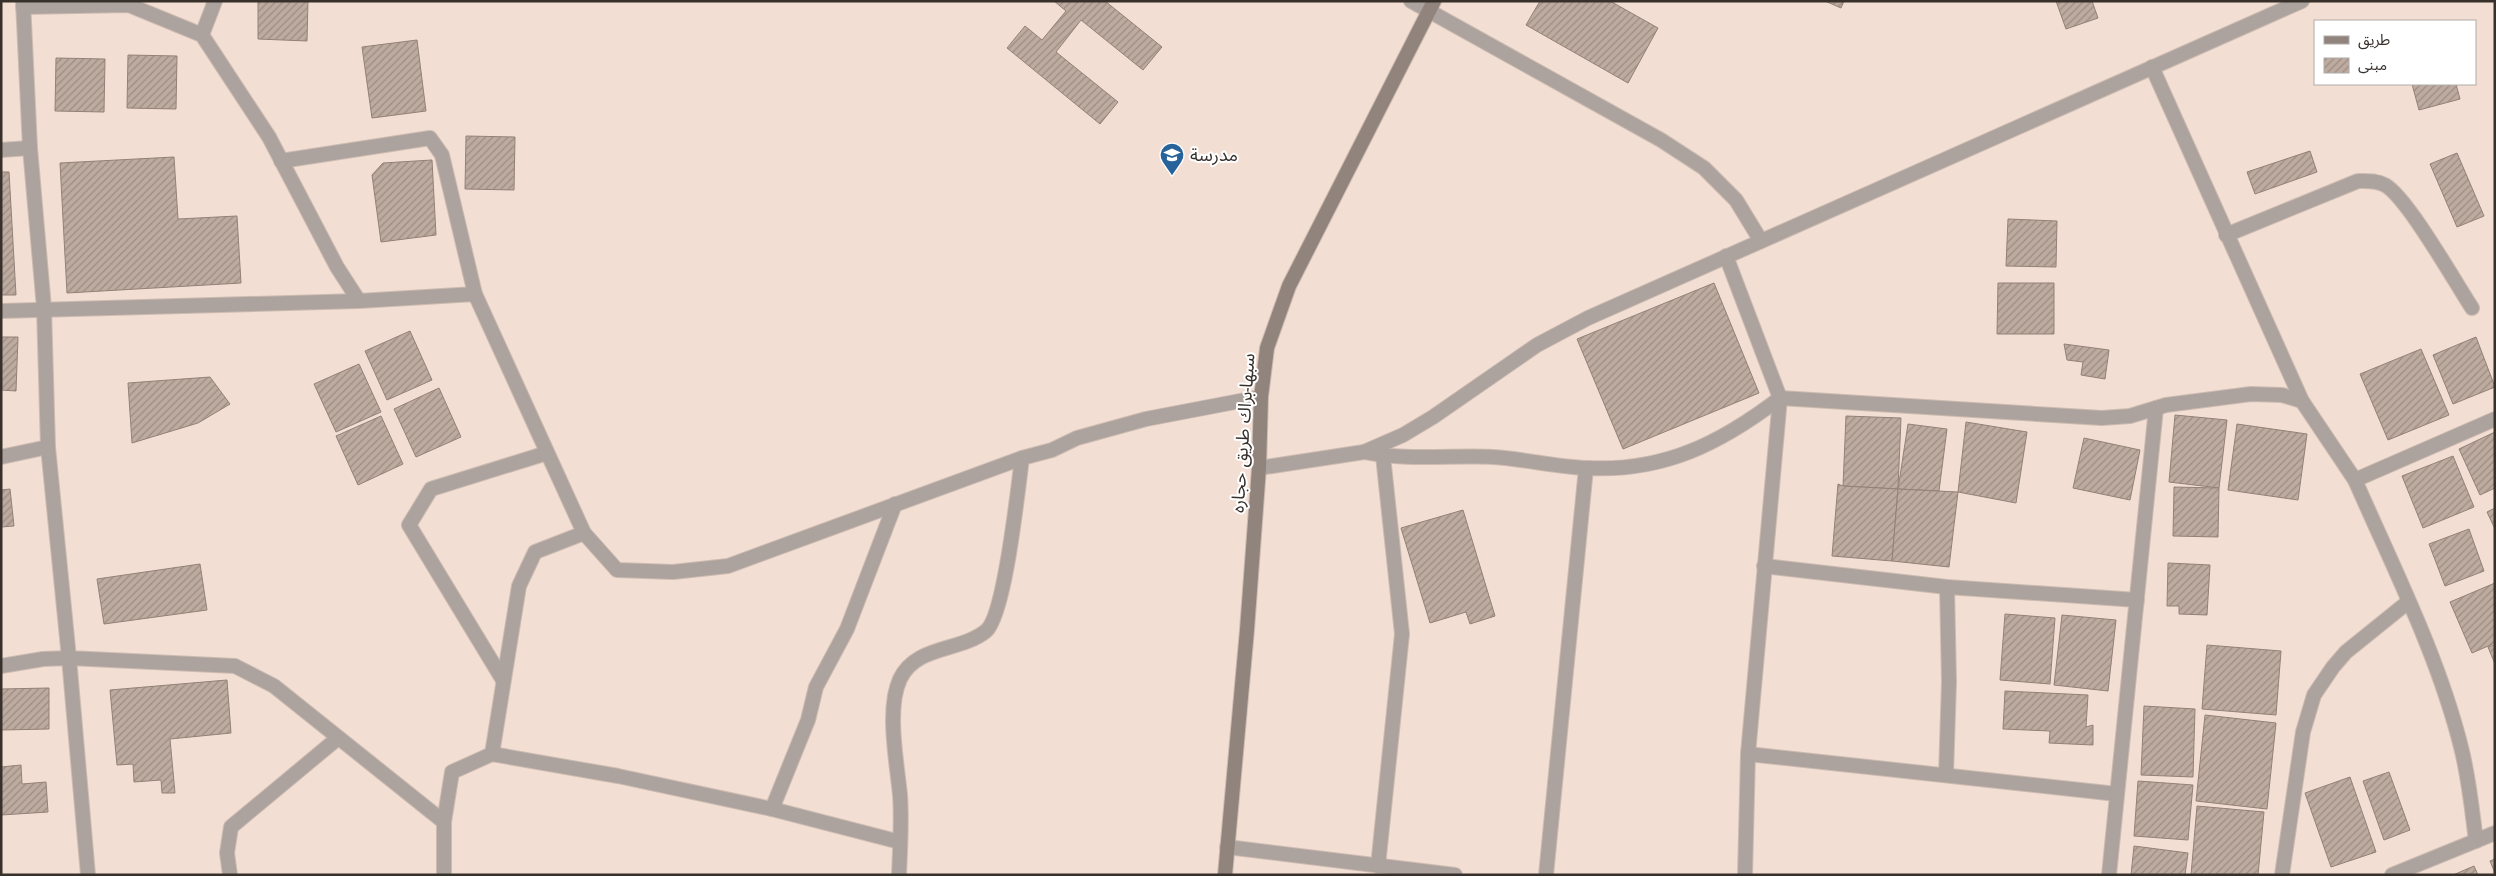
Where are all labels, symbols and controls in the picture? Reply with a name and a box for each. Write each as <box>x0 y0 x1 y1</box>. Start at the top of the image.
legend <box>2314 20 2476 85</box>
text: طريق <box>2358 29 2390 51</box>
text: مبنى <box>2358 54 2387 76</box>
school or university icon: مدرسة <box>1159 142 1185 176</box>
place label: مدرسة <box>1190 142 1238 168</box>
street label: سبها-براك طريق حجاره <box>1224 352 1262 514</box>

